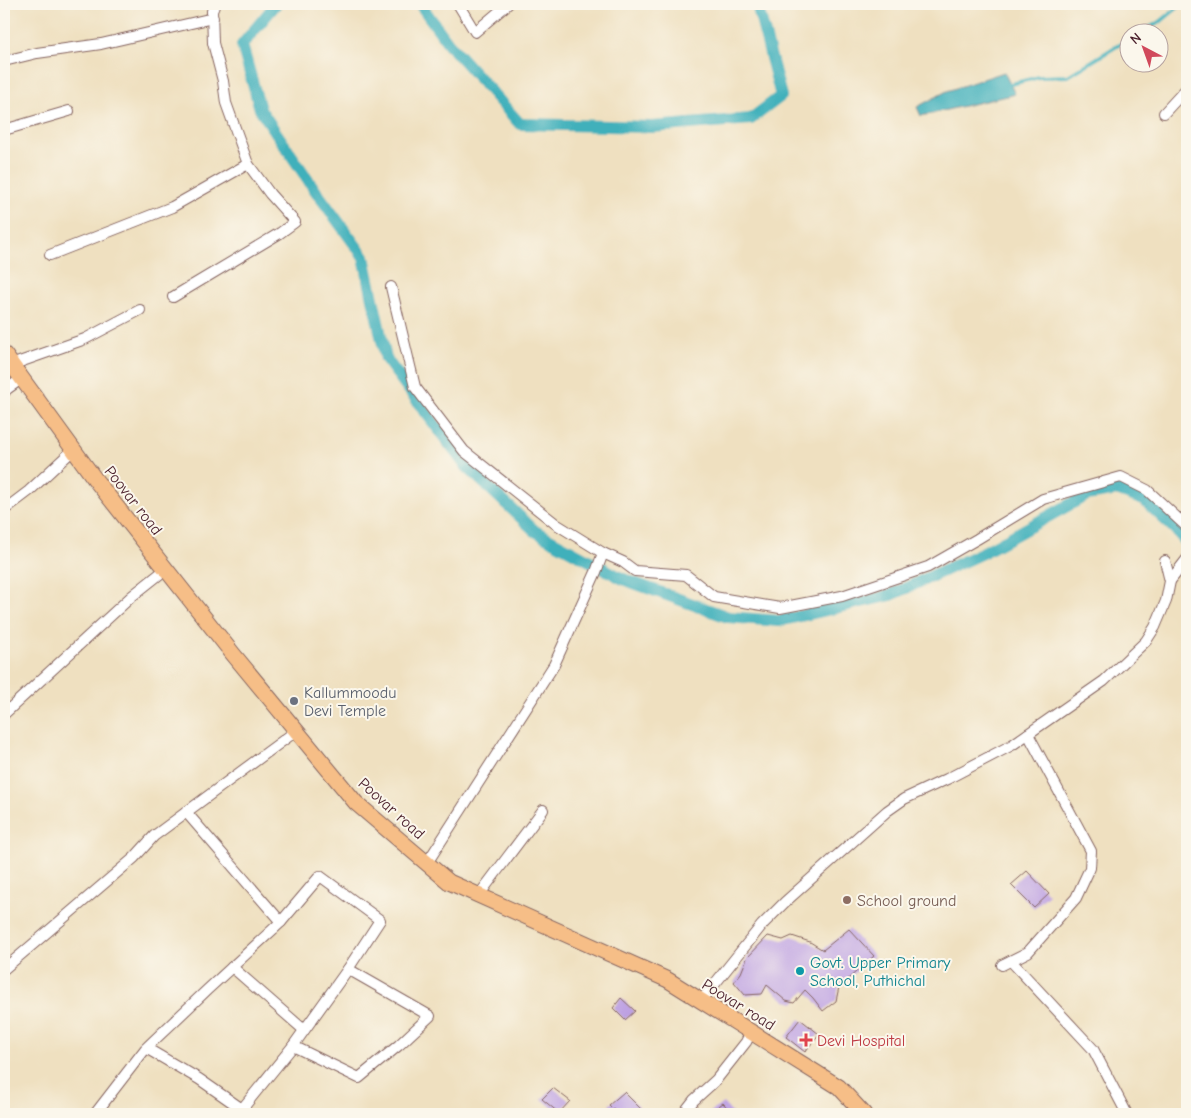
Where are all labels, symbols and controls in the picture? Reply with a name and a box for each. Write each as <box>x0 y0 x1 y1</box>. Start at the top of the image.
north arrow <box>1118 22 1168 72</box>
text: N <box>1127 29 1145 48</box>
street label: Poovar road <box>101 463 166 539</box>
place label: Kallummoodu Devi Temple <box>304 684 396 720</box>
marker: Kallummoodu Devi Temple <box>288 695 300 707</box>
street label: Poovar road <box>355 774 428 843</box>
place label: School ground <box>857 892 956 910</box>
marker: School ground <box>841 894 853 906</box>
place label: Govt. Upper Primary School, Puthichal <box>810 954 951 990</box>
marker: Govt. Upper Primary School, Puthichal <box>794 965 806 977</box>
street label: Poovar road <box>699 975 778 1034</box>
place label: Devi Hospital <box>817 1032 905 1050</box>
marker: Devi Hospital <box>799 1033 813 1047</box>

